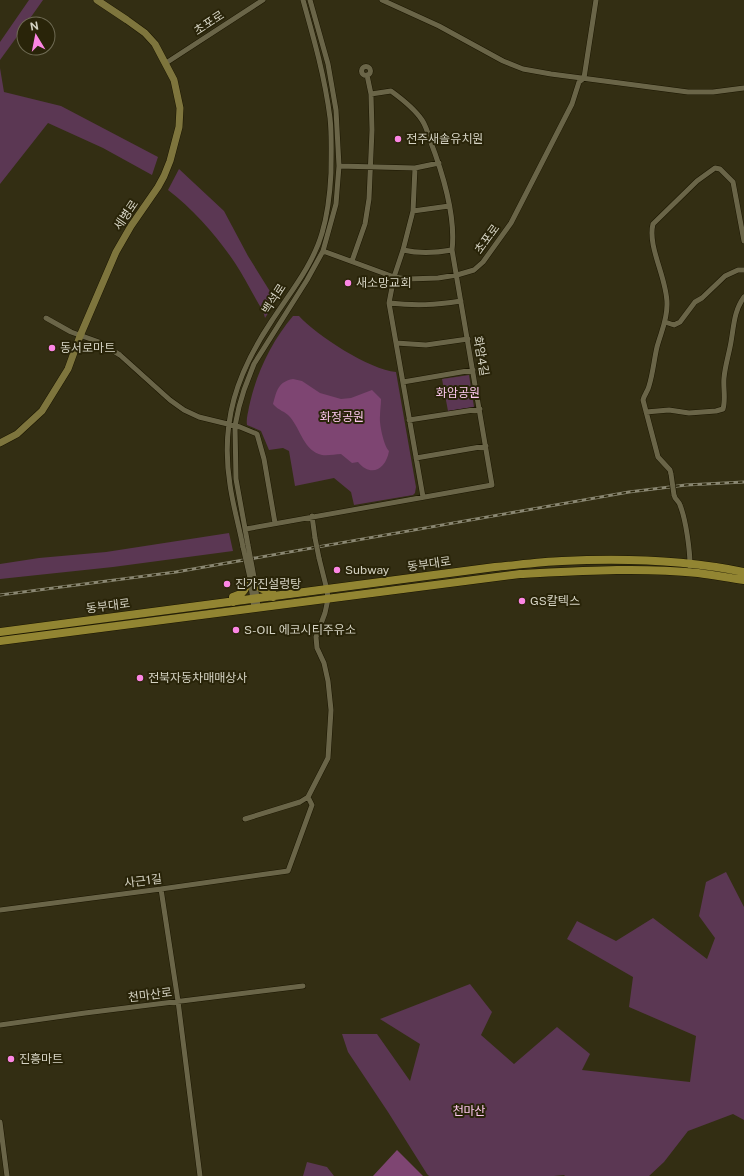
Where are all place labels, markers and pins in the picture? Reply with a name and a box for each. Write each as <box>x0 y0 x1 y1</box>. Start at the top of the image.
place label: 전주새솔유치원 <box>406 132 483 146</box>
marker: 전주새솔유치원 <box>393 134 403 144</box>
place label: 새소망교회 <box>356 276 411 290</box>
marker: 새소망교회 <box>343 278 353 288</box>
place label: 동서로마트 <box>60 341 115 355</box>
marker: 동서로마트 <box>47 343 57 353</box>
place label: Subway <box>345 563 390 577</box>
marker: Subway <box>332 565 342 575</box>
place label: 진가진설렁탕 <box>235 577 301 591</box>
marker: 진가진설렁탕 <box>222 579 232 589</box>
place label: GS칼텍스 <box>530 594 580 608</box>
marker: GS칼텍스 <box>517 596 527 606</box>
place label: S-OIL 에코시티주유소 <box>244 623 356 637</box>
marker: S-OIL 에코시티주유소 <box>231 625 241 635</box>
place label: 전북자동차매매상사 <box>148 671 247 685</box>
marker: 전북자동차매매상사 <box>135 673 145 683</box>
place label: 진흥마트 <box>19 1052 63 1066</box>
marker: 진흥마트 <box>6 1054 16 1064</box>

